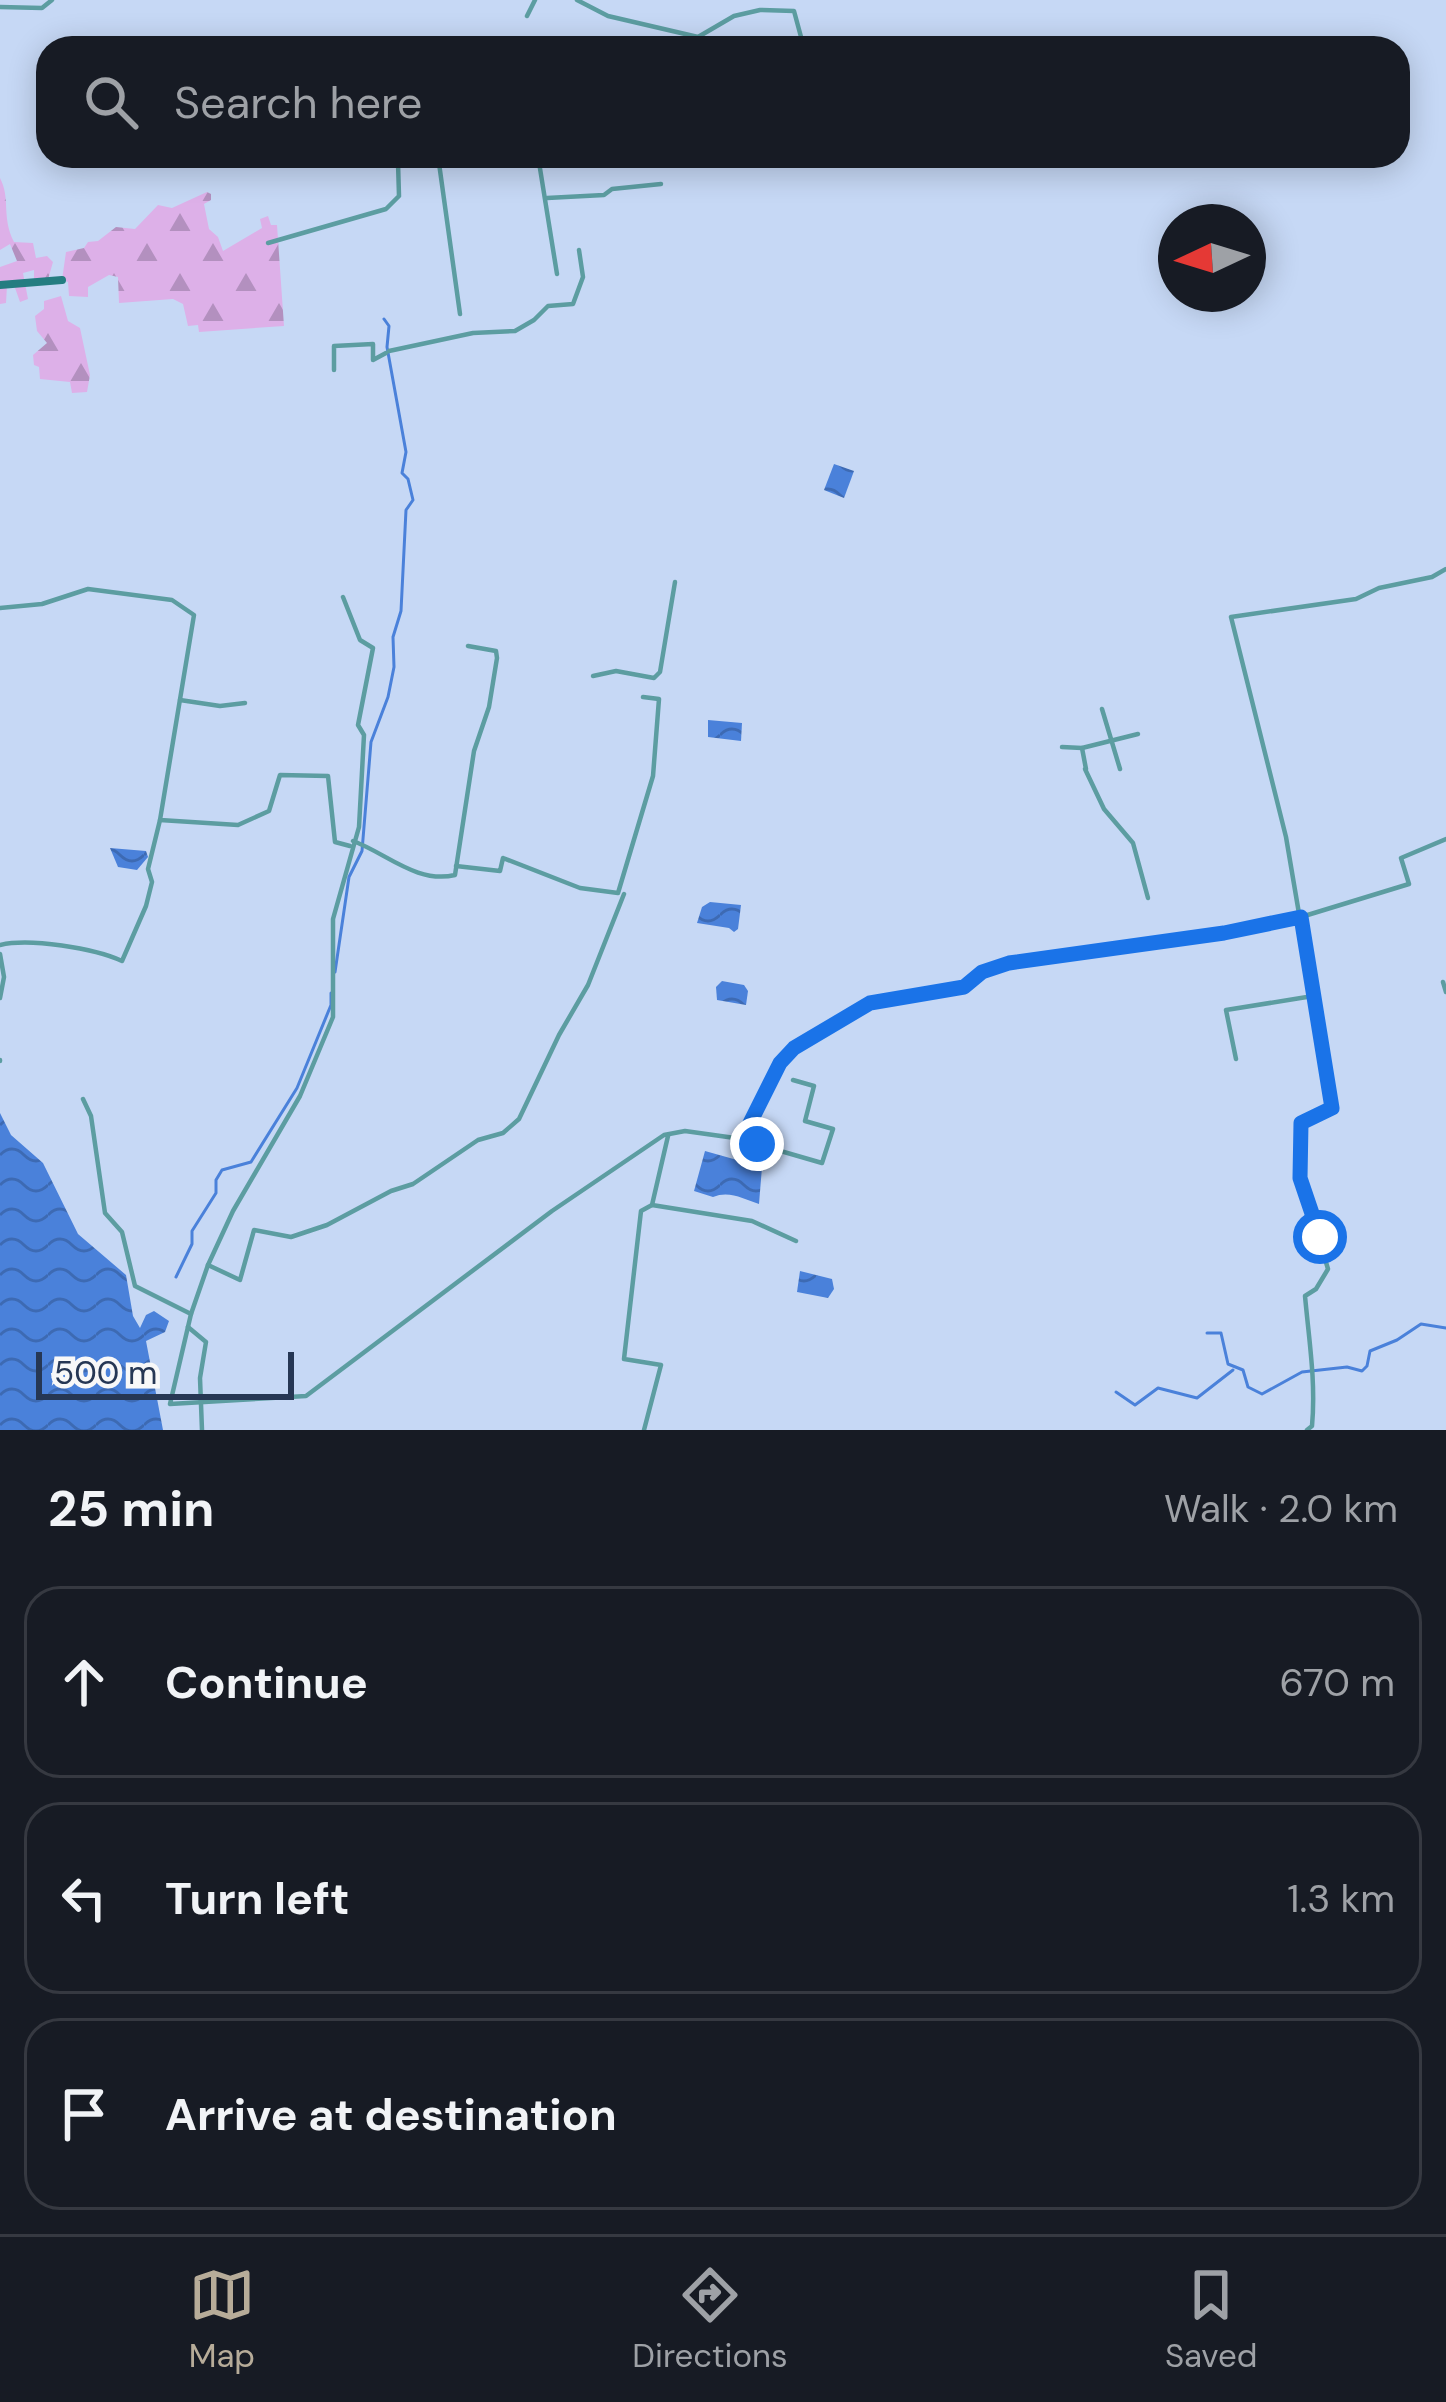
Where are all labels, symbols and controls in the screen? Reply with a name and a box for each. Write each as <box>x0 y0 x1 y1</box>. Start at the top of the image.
search box <box>36 36 1410 168</box>
icon: search <box>78 69 144 135</box>
text: Search here <box>174 73 422 132</box>
north arrow <box>1158 204 1266 312</box>
route end <box>730 1117 784 1171</box>
route start <box>1293 1210 1347 1264</box>
scale bar <box>36 1346 294 1399</box>
text: 500 m <box>54 1351 157 1394</box>
text: 25 min <box>48 1475 215 1542</box>
text: Walk · 2.0 km <box>1164 1483 1398 1534</box>
icon: ahead <box>51 1649 117 1715</box>
text: Continue <box>165 1653 368 1712</box>
text: 670 m <box>1279 1657 1395 1708</box>
icon: left <box>51 1865 117 1931</box>
text: Turn left <box>165 1869 349 1928</box>
text: 1.3 km <box>1287 1873 1395 1924</box>
icon: arrive <box>51 2081 117 2147</box>
text: Arrive at destination <box>165 2085 617 2144</box>
tab: Map <box>189 2262 255 2377</box>
tab: Directions <box>632 2262 788 2377</box>
tab: Saved <box>1165 2262 1257 2377</box>

